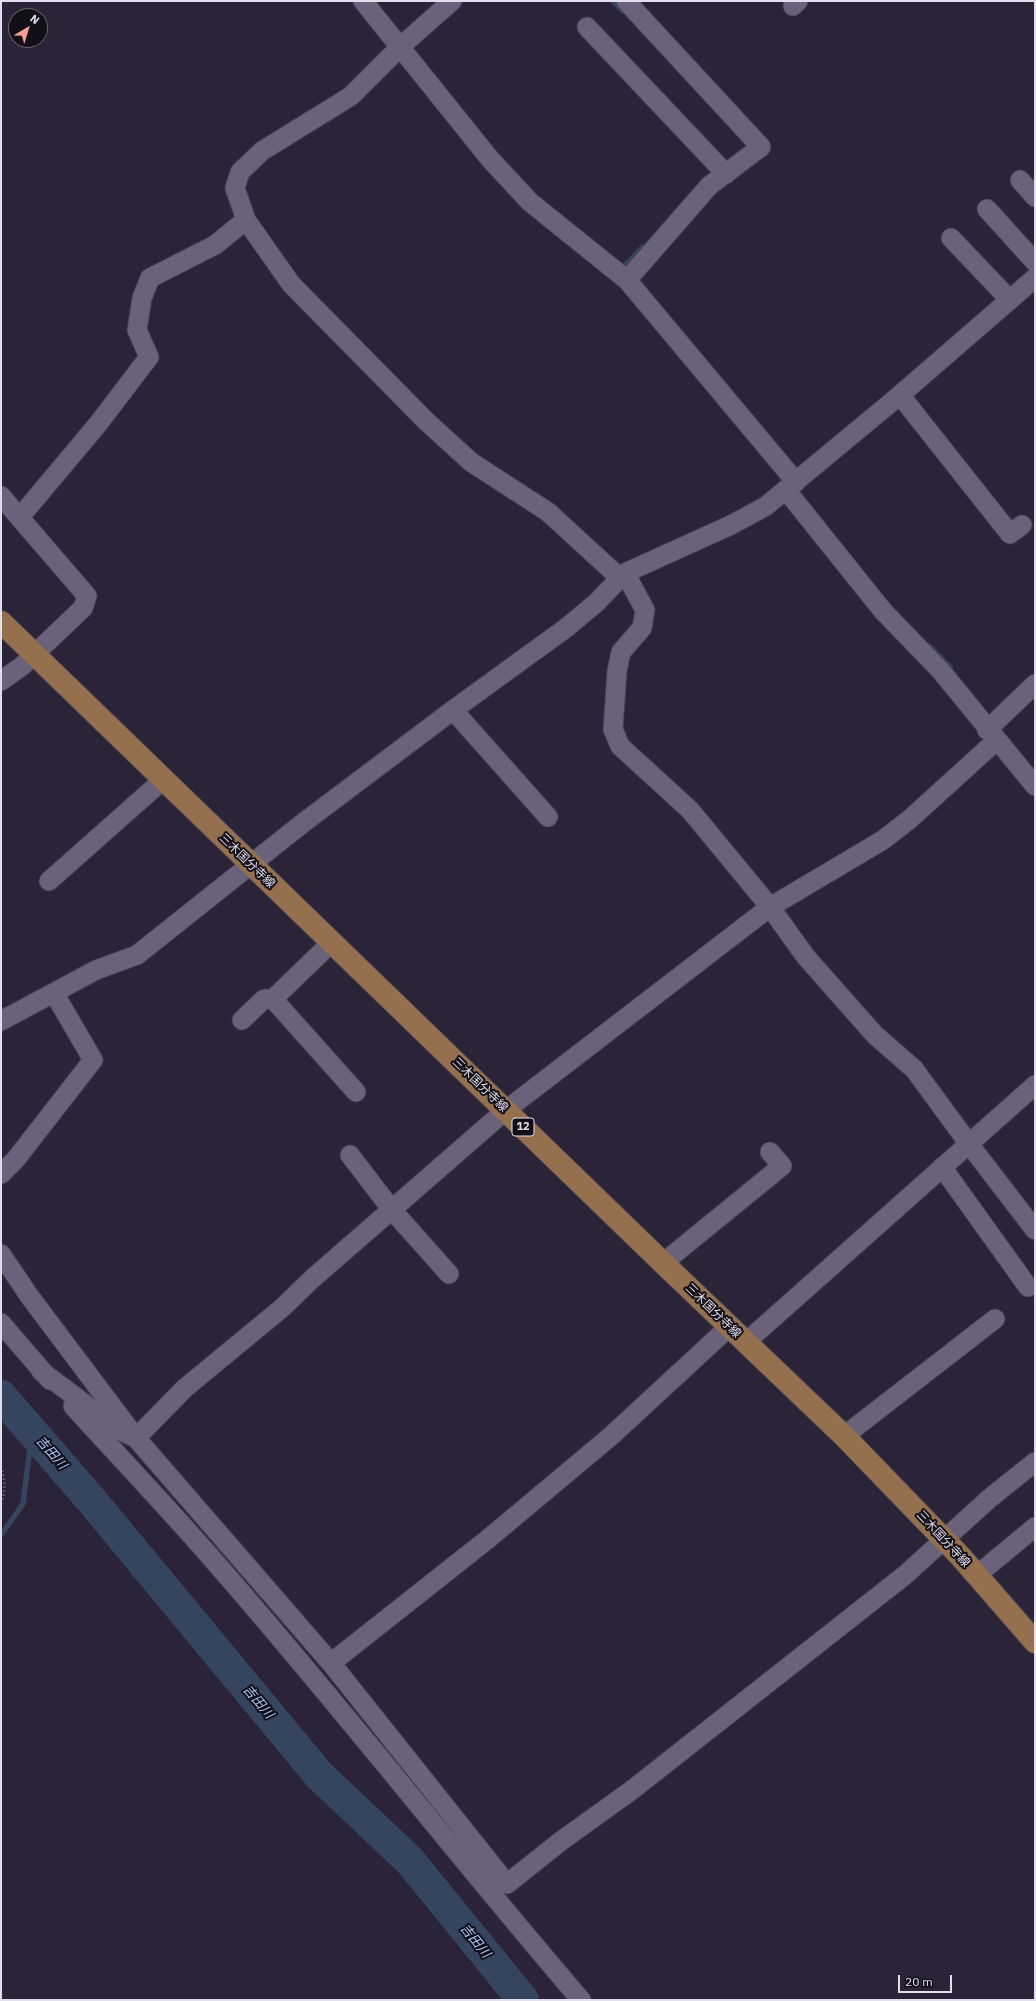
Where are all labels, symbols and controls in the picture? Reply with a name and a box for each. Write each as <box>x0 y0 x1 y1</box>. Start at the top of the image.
north arrow <box>8 8 48 48</box>
text: N <box>27 11 42 27</box>
street label: 三木国分寺線 <box>216 831 278 891</box>
street label: 三木国分寺線 <box>449 1055 511 1115</box>
road number: 12 <box>512 1118 534 1136</box>
street label: 三木国分寺線 <box>682 1281 744 1341</box>
water label: 吉田川 <box>32 1433 70 1473</box>
street label: 三木国分寺線 <box>913 1508 973 1570</box>
water label: 吉田川 <box>239 1682 277 1722</box>
water label: 吉田川 <box>457 1921 493 1961</box>
scale bar <box>900 1967 954 1993</box>
text: 20 m <box>905 1974 933 1989</box>

